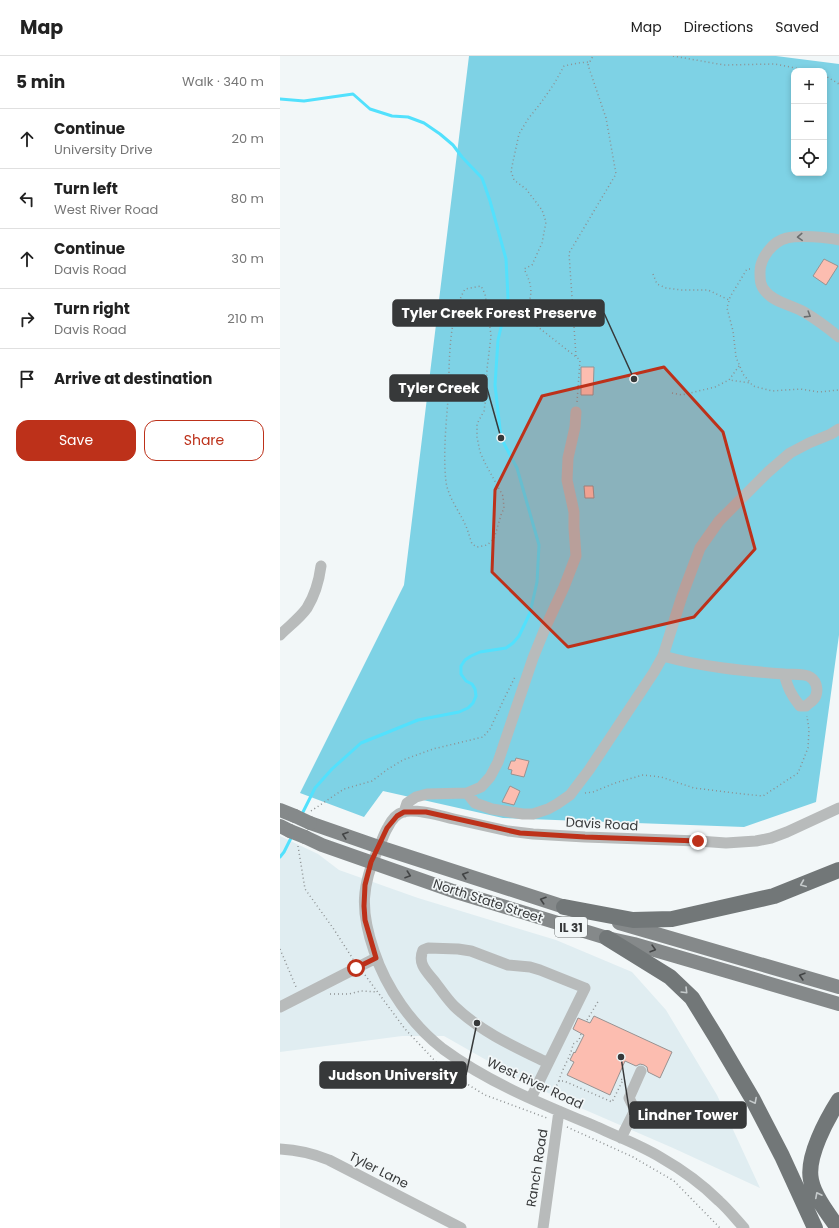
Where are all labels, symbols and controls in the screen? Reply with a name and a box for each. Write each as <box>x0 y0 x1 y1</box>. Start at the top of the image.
text: Map <box>20 14 63 41</box>
text: Map <box>631 17 662 37</box>
text: Directions <box>684 17 753 37</box>
text: Saved <box>775 17 819 37</box>
map controls <box>791 68 827 176</box>
button: + <box>791 68 827 104</box>
text: 5 min <box>16 70 65 94</box>
text: Walk · 340 m <box>182 72 264 91</box>
button: − <box>791 104 827 140</box>
text: Continue <box>54 118 125 139</box>
icon: ahead <box>16 128 38 150</box>
text: 20 m <box>231 129 264 148</box>
text: University Drive <box>54 140 153 159</box>
button: locate <box>791 140 827 176</box>
text: Turn left <box>54 178 118 199</box>
icon: left <box>16 188 38 210</box>
text: 80 m <box>231 189 264 208</box>
text: West River Road <box>54 200 158 219</box>
one-way arrow <box>797 233 803 241</box>
text: Continue <box>54 238 125 259</box>
icon: ahead <box>16 248 38 270</box>
text: 30 m <box>231 249 264 268</box>
text: Davis Road <box>54 260 127 279</box>
text: Turn right <box>54 298 130 319</box>
callout: Tyler Creek Forest Preserve <box>393 300 604 326</box>
text: Tyler Creek Forest Preserve <box>401 303 597 323</box>
icon: right <box>16 308 38 330</box>
text: 210 m <box>227 309 264 328</box>
one-way arrow <box>804 310 811 317</box>
text: Davis Road <box>54 320 127 339</box>
icon: arrive <box>16 368 38 390</box>
text: Arrive at destination <box>54 368 212 389</box>
callout: Tyler Creek <box>390 375 487 401</box>
text: Tyler Creek <box>398 378 480 398</box>
button: Save <box>16 420 136 461</box>
button: Share <box>144 420 264 461</box>
street label: Davis Road <box>565 813 639 835</box>
one-way arrow <box>341 831 348 840</box>
route end <box>689 832 707 850</box>
one-way arrow <box>405 870 412 879</box>
one-way arrow <box>462 871 469 880</box>
street label: North State Street <box>431 874 546 928</box>
one-way arrow <box>799 880 806 888</box>
one-way arrow <box>539 896 546 905</box>
road number: IL 31 <box>555 917 587 937</box>
one-way arrow <box>649 944 656 953</box>
route start <box>347 959 365 977</box>
one-way arrow <box>798 972 805 981</box>
one-way arrow <box>680 986 688 994</box>
street label: West River Road <box>484 1052 586 1114</box>
callout: Judson University <box>320 1062 466 1088</box>
text: Judson University <box>328 1065 458 1085</box>
one-way arrow <box>749 1097 756 1105</box>
callout: Lindner Tower <box>630 1102 746 1128</box>
text: Lindner Tower <box>638 1105 738 1125</box>
street label: Ranch Road <box>521 1128 553 1208</box>
street label: Tyler Lane <box>346 1147 412 1193</box>
one-way arrow <box>815 1192 823 1199</box>

